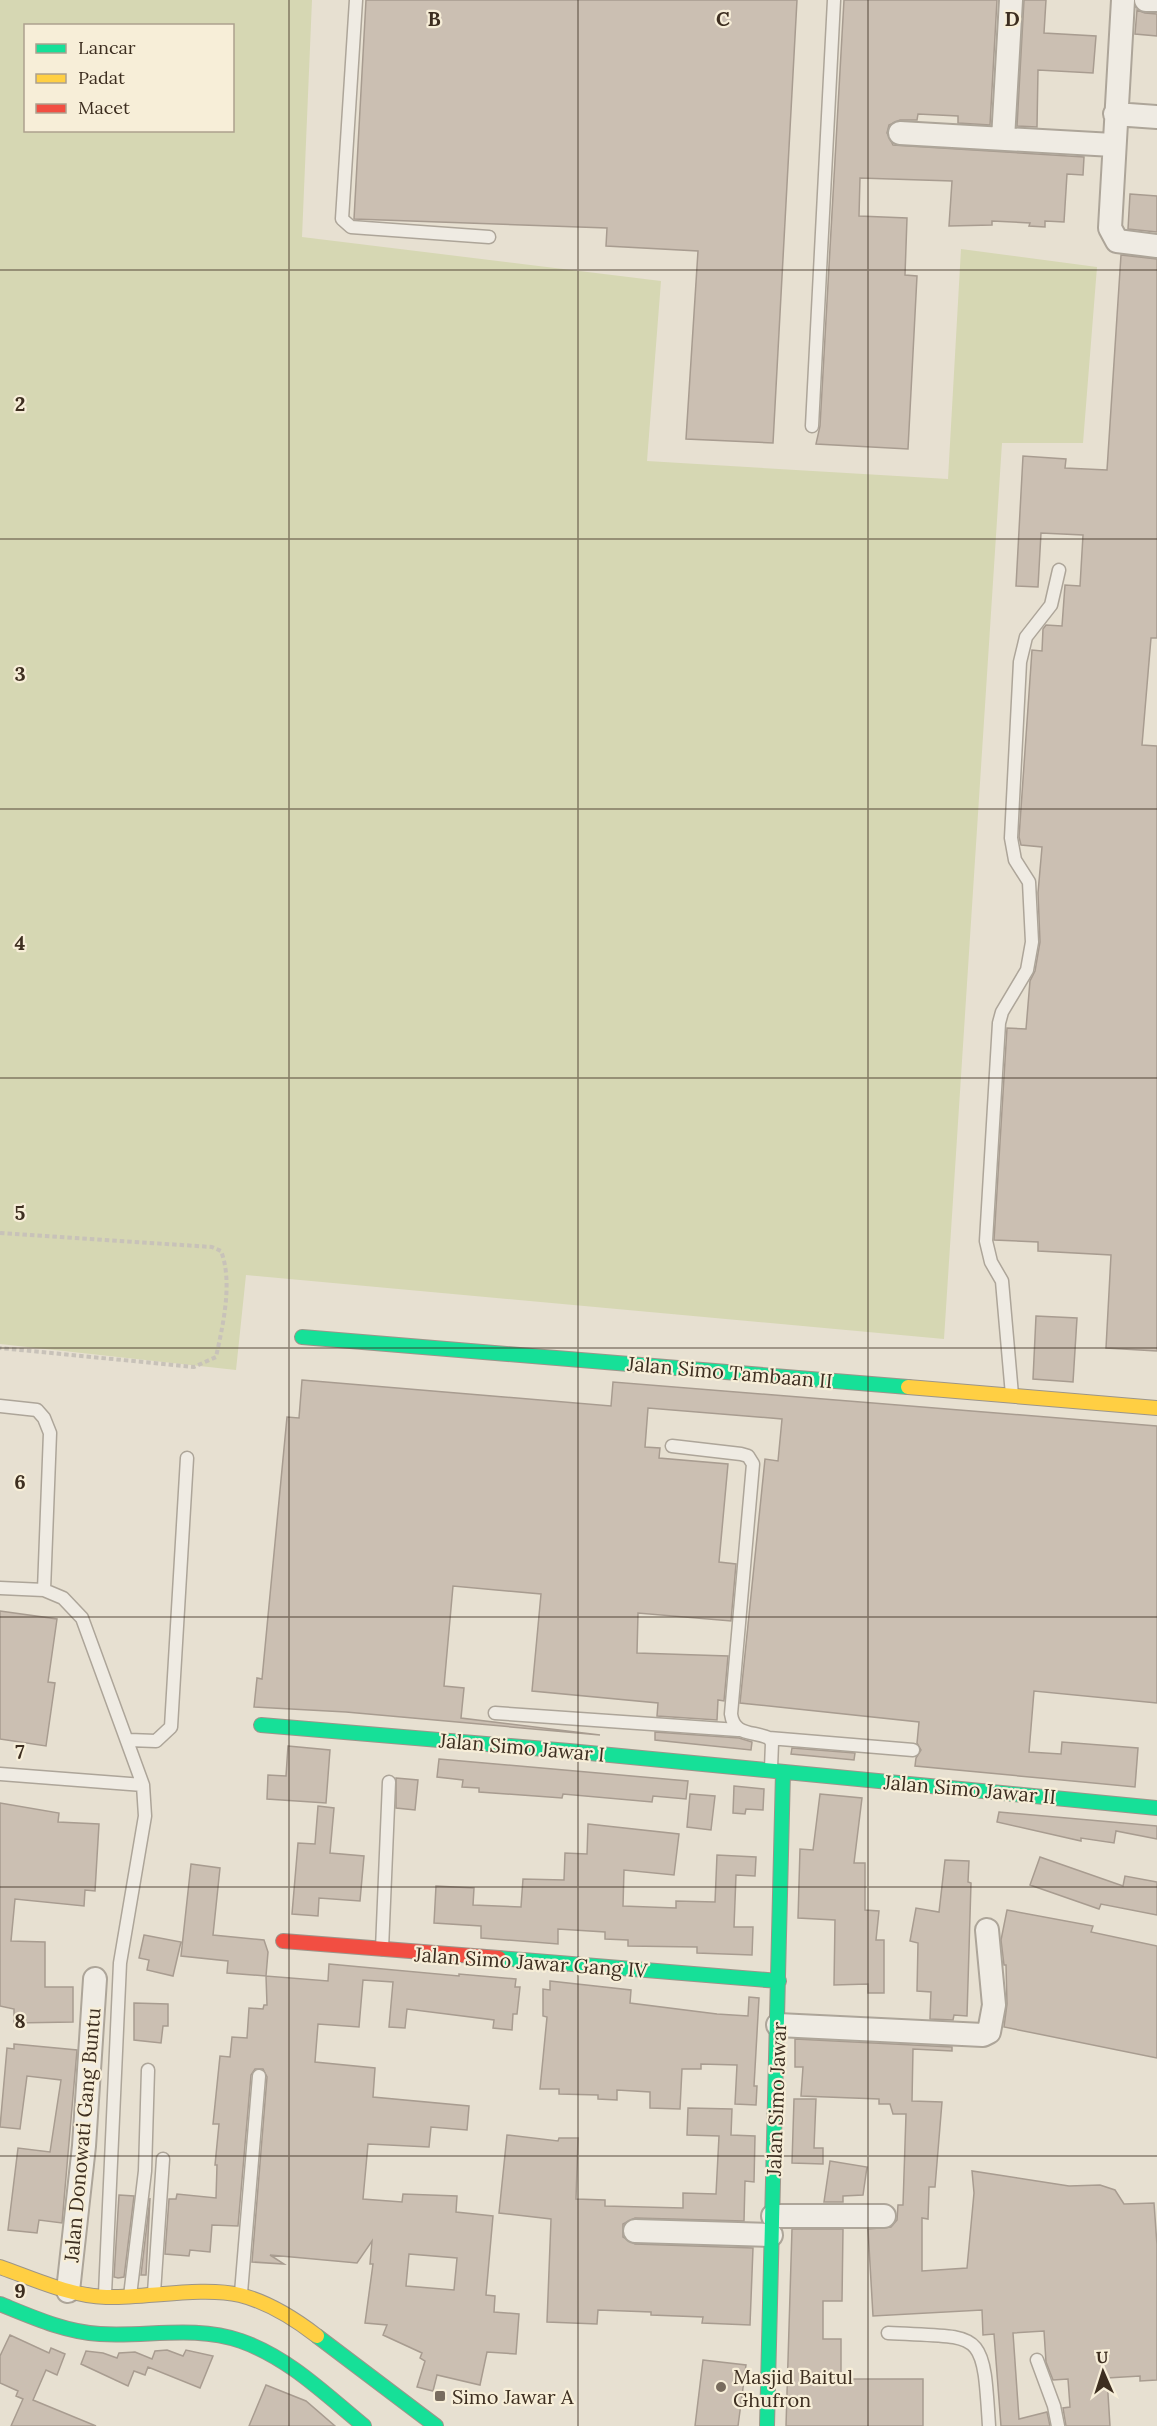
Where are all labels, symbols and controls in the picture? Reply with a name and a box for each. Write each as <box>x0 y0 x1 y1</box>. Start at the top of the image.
text: B <box>427 6 441 31</box>
text: C <box>716 6 730 31</box>
text: D <box>1004 6 1020 31</box>
legend <box>24 24 234 132</box>
text: Lancar <box>78 36 136 59</box>
text: Padat <box>78 66 125 89</box>
text: Macet <box>78 96 130 119</box>
text: 2 <box>15 391 25 416</box>
text: 3 <box>14 661 26 686</box>
text: 4 <box>15 930 26 955</box>
text: 5 <box>15 1200 26 1225</box>
street label: Jalan Simo Tambaan II <box>625 1350 834 1393</box>
text: 6 <box>14 1469 26 1494</box>
street label: Jalan Simo Jawar I <box>437 1727 606 1767</box>
text: 7 <box>15 1739 25 1764</box>
street label: Jalan Simo Jawar II <box>882 1769 1057 1809</box>
street label: Jalan Simo Jawar Gang IV <box>413 1941 649 1983</box>
street label: Jalan Donowati Gang Buntu <box>58 2007 106 2264</box>
text: 8 <box>14 2008 26 2033</box>
street label: Jalan Simo Jawar <box>761 2021 791 2178</box>
text: 9 <box>14 2278 26 2303</box>
north arrow <box>1073 2342 1133 2402</box>
text: U <box>1096 2347 1109 2367</box>
place label: Masjid Baitul Ghufron <box>733 2364 853 2412</box>
marker: Masjid Baitul Ghufron <box>714 2380 728 2394</box>
place label: Simo Jawar A <box>452 2384 574 2409</box>
marker: Simo Jawar A <box>433 2389 447 2403</box>

